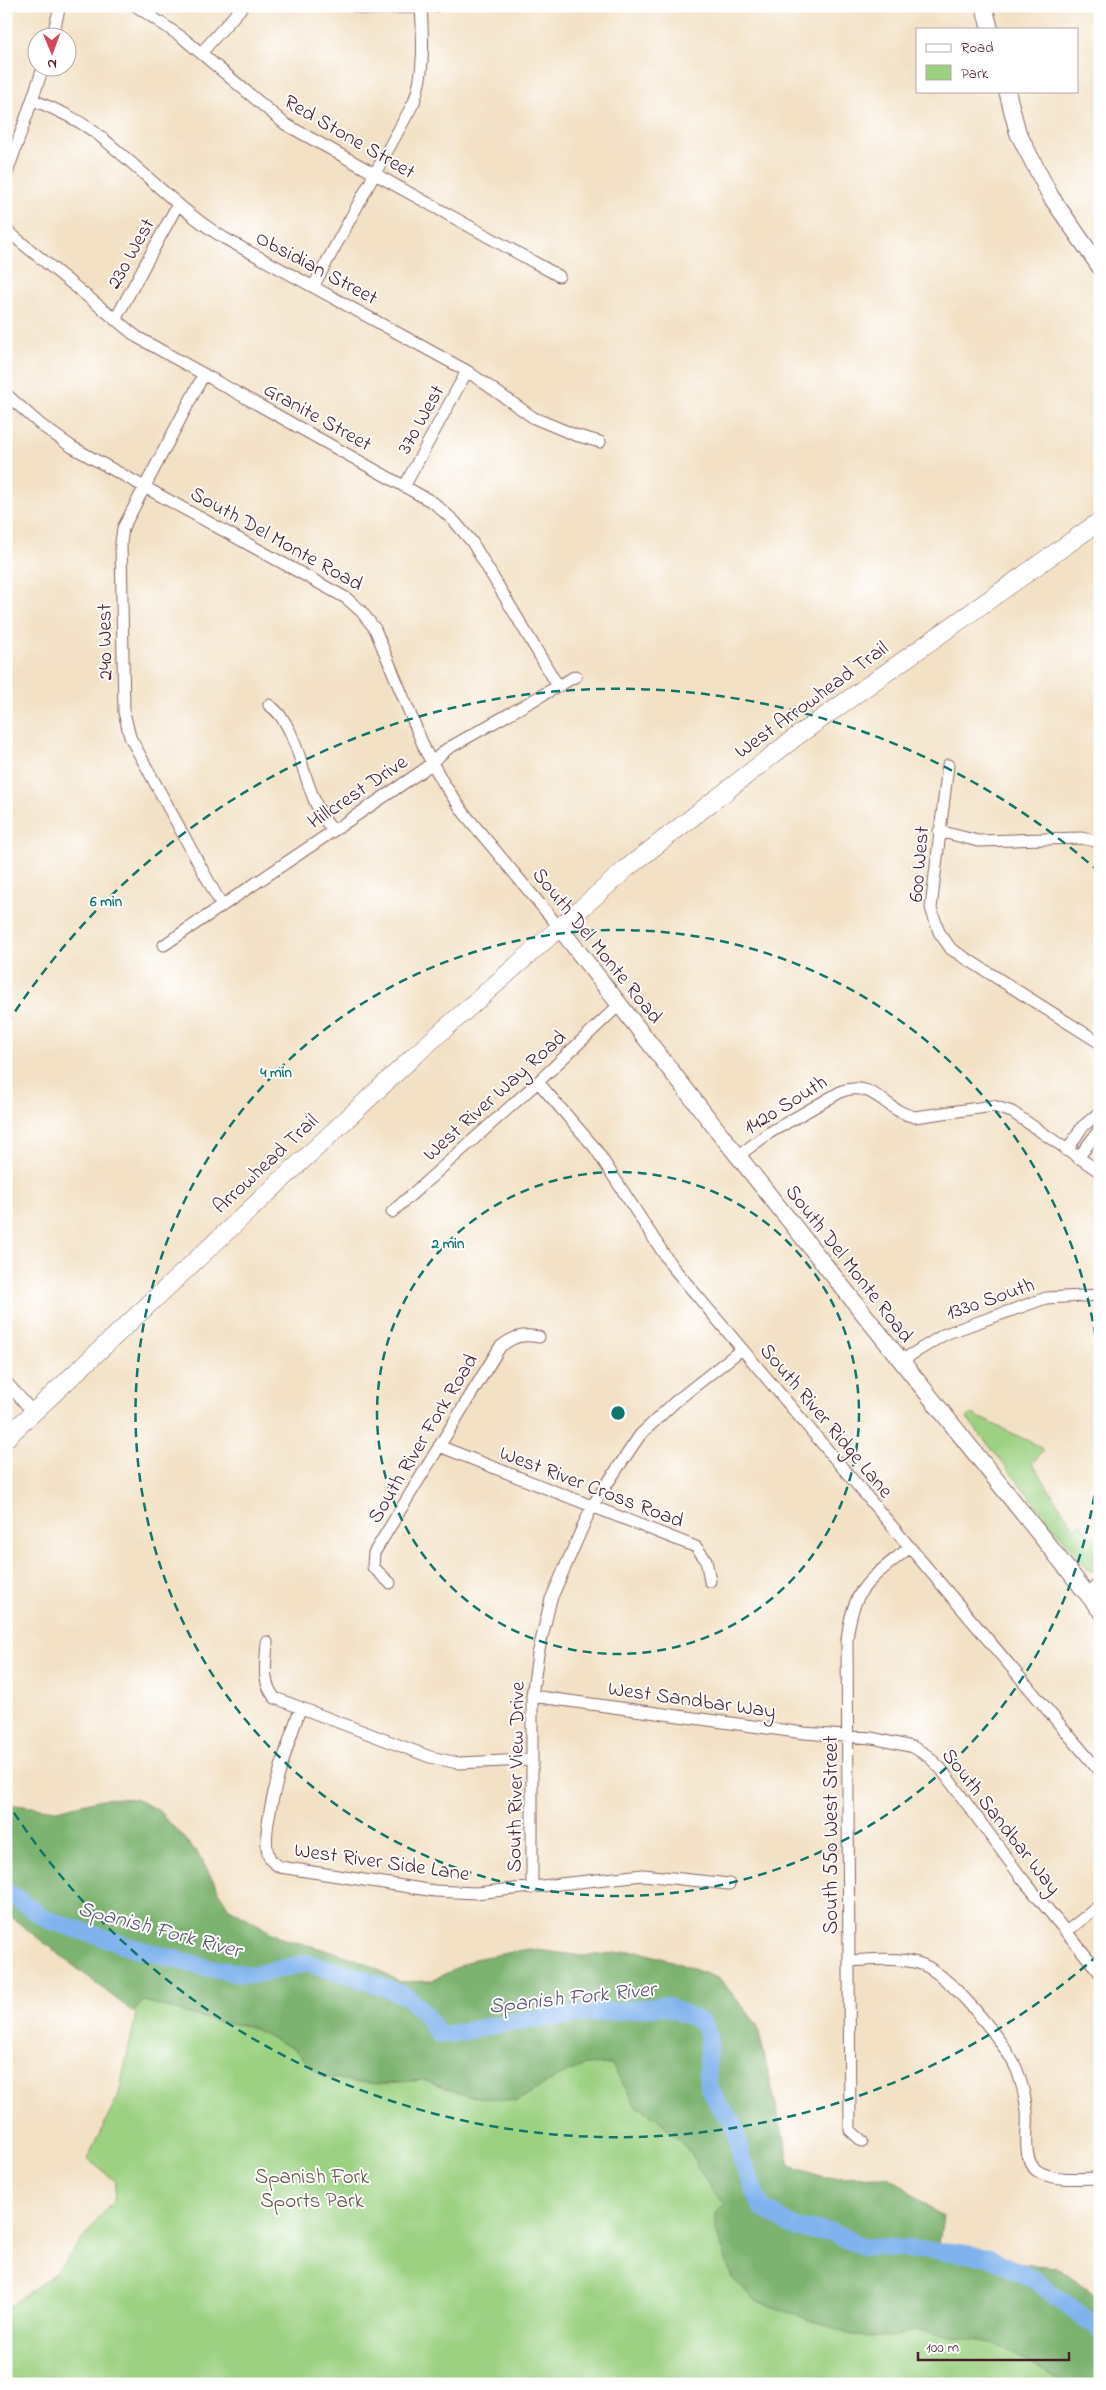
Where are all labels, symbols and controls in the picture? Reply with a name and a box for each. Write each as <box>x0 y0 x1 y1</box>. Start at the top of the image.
north arrow <box>28 28 78 78</box>
legend <box>916 28 1078 92</box>
text: Road <box>961 37 994 59</box>
text: N <box>47 53 57 74</box>
text: Park <box>961 63 989 85</box>
street label: Red Stone Street <box>278 88 420 188</box>
street label: 230 West <box>100 213 164 295</box>
street label: Obsidian Street <box>250 224 383 314</box>
street label: Granite Street <box>257 376 377 460</box>
street label: 370 West <box>390 380 453 460</box>
street label: South Del Monte Road <box>184 480 368 600</box>
street label: 240 West <box>90 603 122 681</box>
street label: West Arrowhead Trail <box>729 634 895 767</box>
street label: Hillcrest Drive <box>302 748 415 837</box>
street label: 600 West <box>902 825 938 903</box>
street label: South Del Monte Road <box>524 862 669 1031</box>
text: 6 min <box>89 891 123 913</box>
street label: West River Way Road <box>417 1024 575 1171</box>
text: 4 min <box>259 1062 292 1084</box>
street label: 1420 South <box>738 1068 834 1143</box>
street label: Arrowhead Trail <box>207 1107 326 1222</box>
street label: South Del Monte Road <box>777 1179 920 1350</box>
text: 2 min <box>431 1233 465 1255</box>
street label: 1330 South <box>942 1271 1039 1329</box>
street label: South River Ridge Lane <box>750 1337 900 1507</box>
street label: South River Fork Road <box>361 1348 486 1530</box>
centre of rings <box>609 1404 627 1422</box>
street label: West River Cross Road <box>495 1439 688 1537</box>
street label: West Sandbar Way <box>606 1674 778 1730</box>
street label: South River View Drive <box>500 1681 534 1873</box>
street label: South 550 West Street <box>817 1736 847 1934</box>
street label: South Sandbar Way <box>932 1742 1067 1903</box>
street label: West River Side Lane <box>292 1836 472 1890</box>
water label: Spanish Fork River <box>74 1894 247 1969</box>
water label: Spanish Fork River <box>487 1974 660 2024</box>
park label: Spanish Fork Sports Park <box>255 2163 370 2217</box>
scale bar <box>918 2330 1070 2362</box>
text: 100 m <box>926 2337 959 2359</box>

